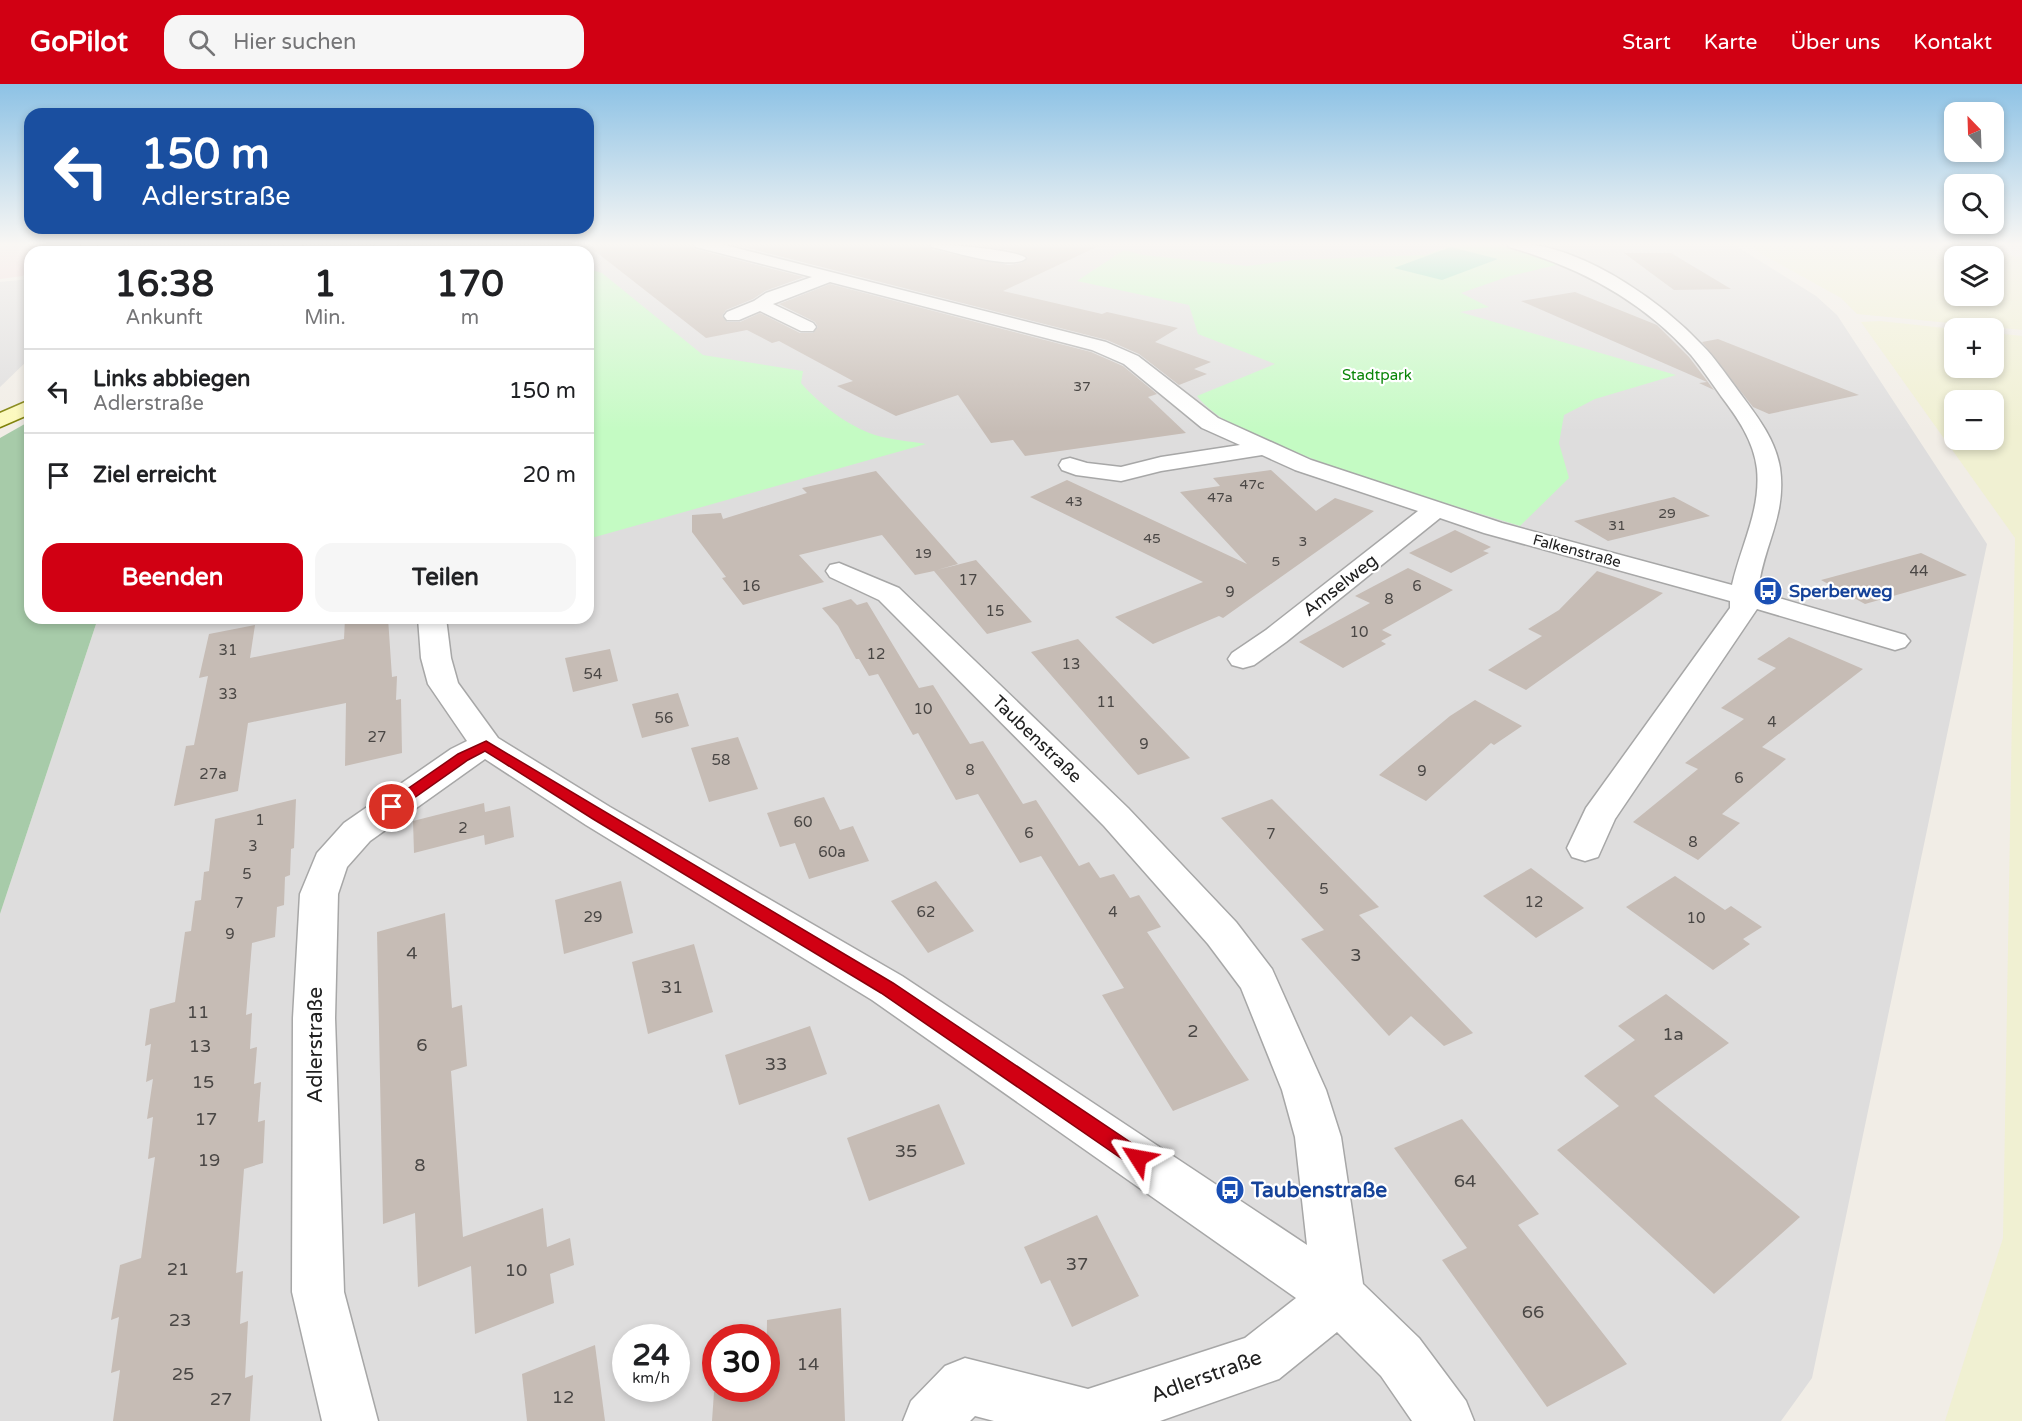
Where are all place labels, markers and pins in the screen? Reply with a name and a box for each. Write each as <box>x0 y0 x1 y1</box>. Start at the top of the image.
bus stop icon: Sperberweg <box>1752 575 1784 607</box>
place label: Sperberweg <box>1789 580 1893 602</box>
pin <box>366 781 417 832</box>
bus stop icon: Taubenstraße <box>1214 1174 1246 1206</box>
place label: Taubenstraße <box>1250 1178 1387 1203</box>

